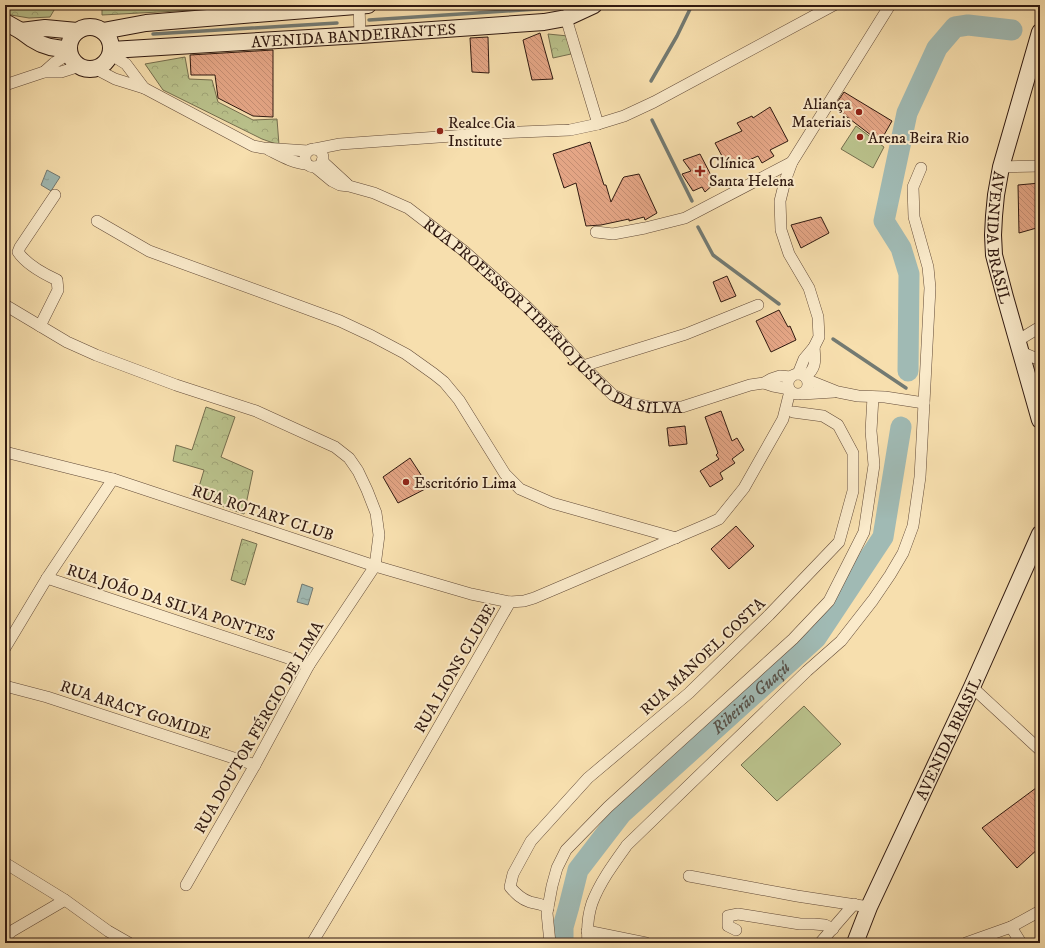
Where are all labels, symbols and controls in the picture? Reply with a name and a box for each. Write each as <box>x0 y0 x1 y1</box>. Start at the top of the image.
street label: AVENIDA BANDEIRANTES <box>251 19 457 53</box>
place label: Aliança Materiais <box>791 94 851 132</box>
marker: Aliança Materiais <box>854 107 864 117</box>
place label: Realce Cia Institute <box>448 113 515 151</box>
marker: Realce Cia Institute <box>435 126 445 136</box>
place label: Arena Beira Rio <box>868 128 969 148</box>
marker: Arena Beira Rio <box>855 132 865 142</box>
place label: Clínica Santa Helena <box>709 153 794 191</box>
marker: Clínica Santa Helena <box>694 165 706 177</box>
street label: AVENIDA BRASIL <box>982 170 1016 307</box>
street label: RUA PROFESSOR TIBÉRIO JUSTO DA SILVA <box>419 214 683 418</box>
place label: Escritório Lima <box>414 473 516 493</box>
marker: Escritório Lima <box>401 477 411 487</box>
street label: RUA ROTARY CLUB <box>189 481 336 545</box>
street label: RUA JOÃO DA SILVA PONTES <box>64 560 277 646</box>
street label: RUA MANOEL COSTA <box>636 593 770 720</box>
street label: RUA LIONS CLUBE <box>410 600 500 737</box>
street label: RUA DOUTOR FÉRCIO DE LIMA <box>190 617 328 837</box>
water label: Ribeirão Guaçú <box>706 656 795 740</box>
street label: AVENIDA BRASIL <box>912 673 986 803</box>
street label: RUA ARACY GOMIDE <box>58 676 214 744</box>

